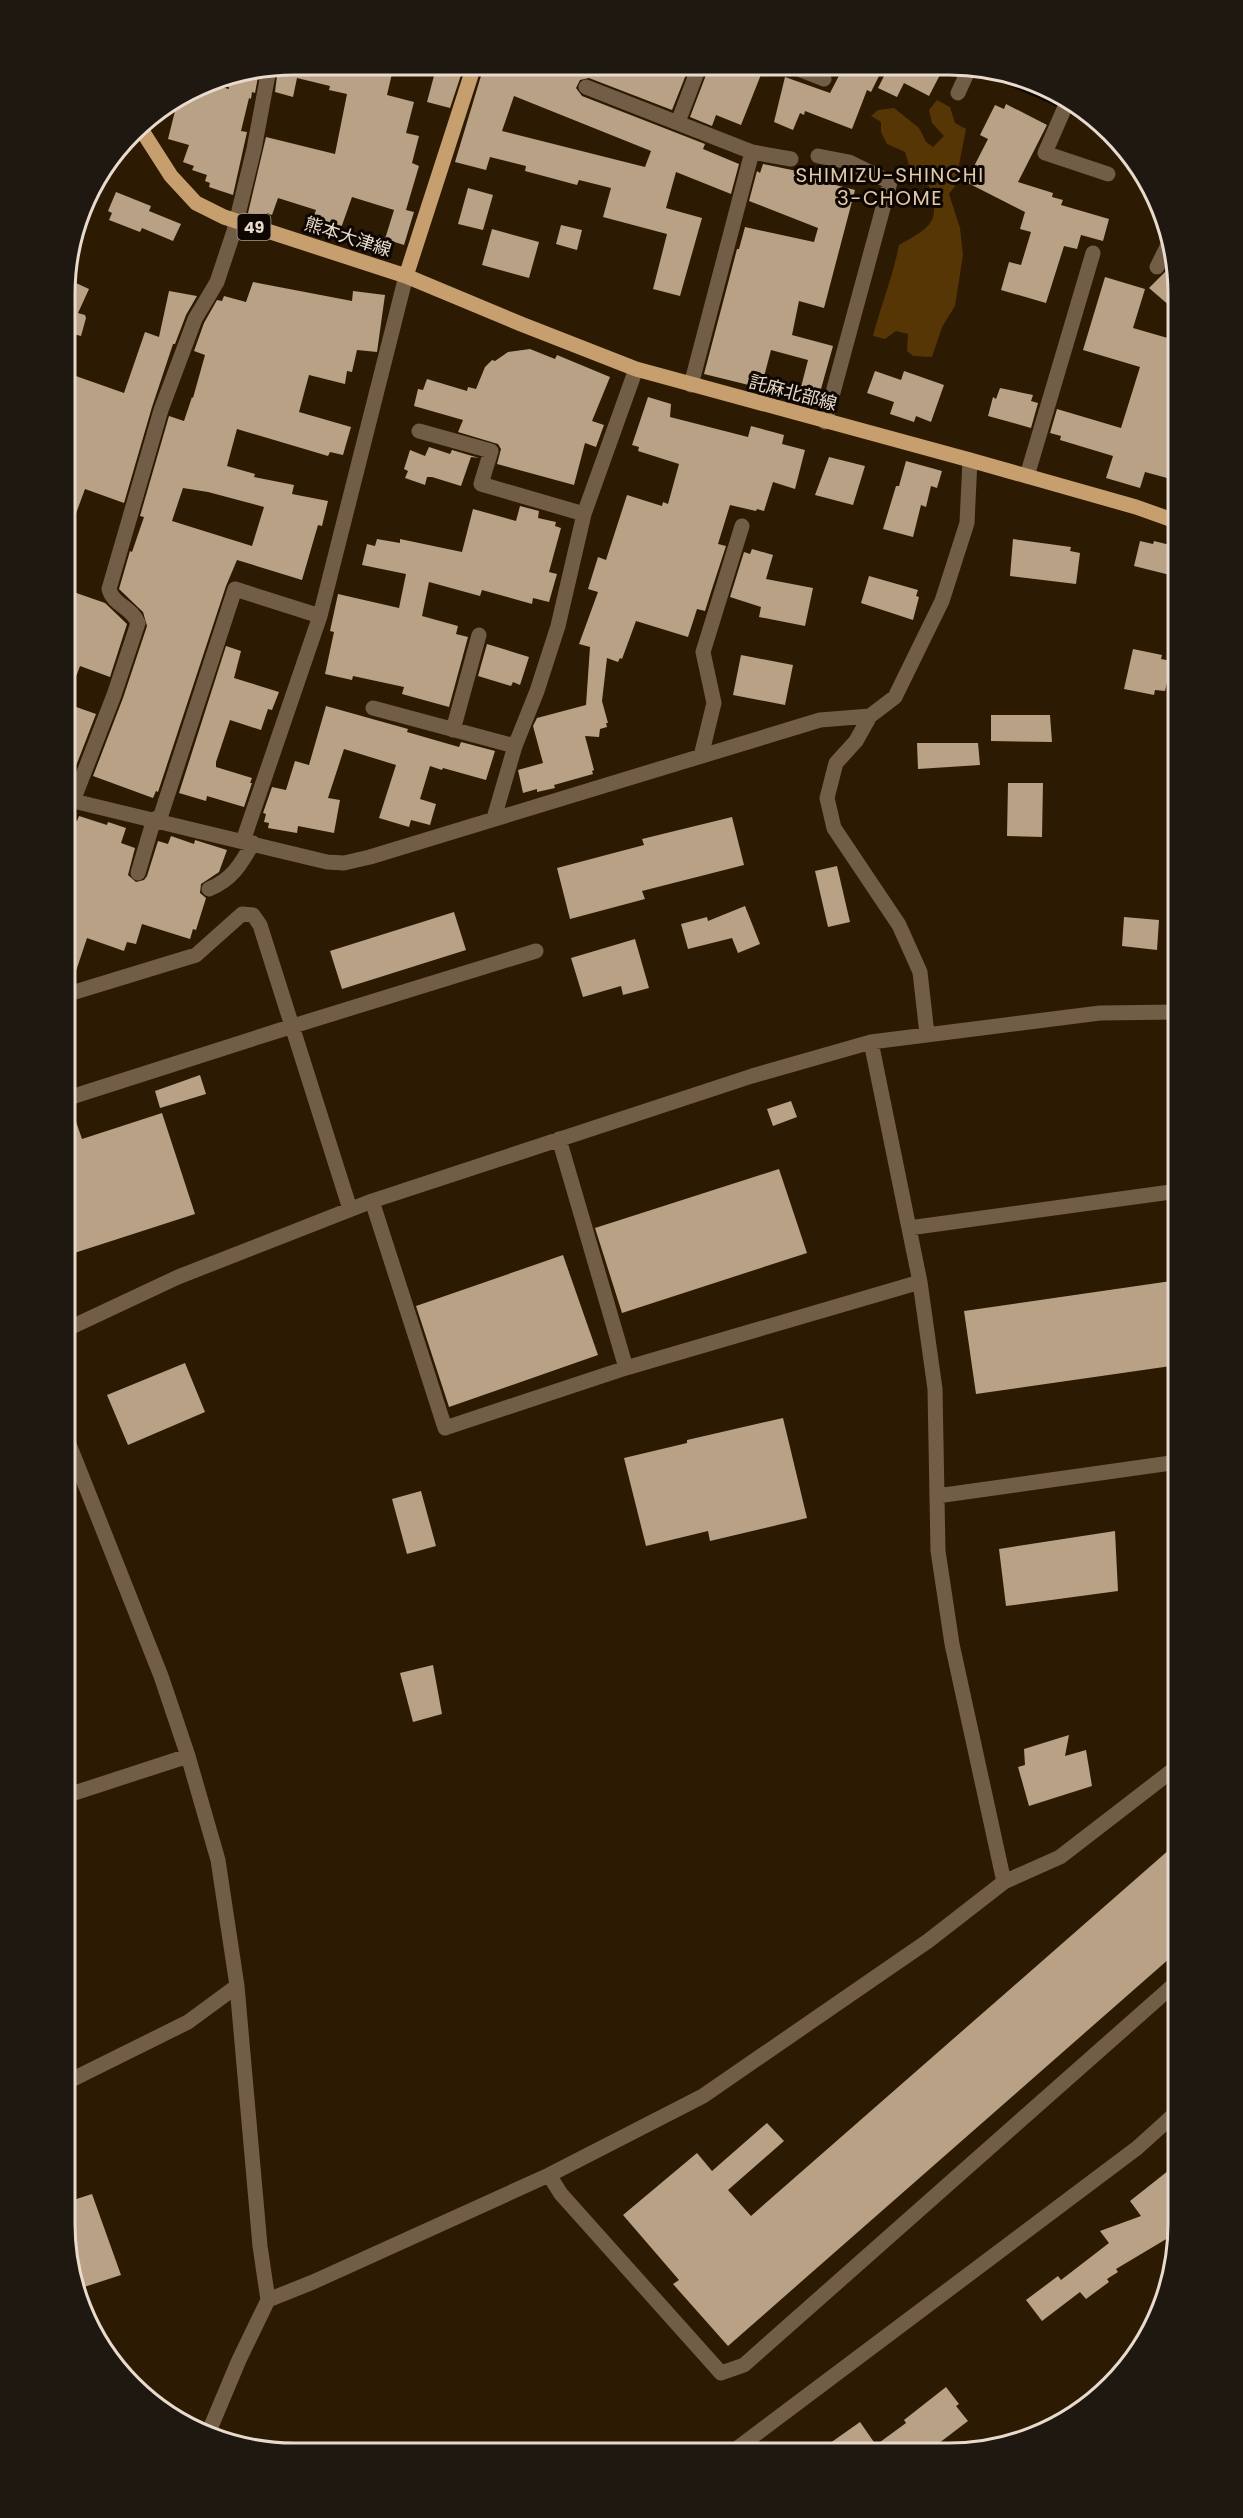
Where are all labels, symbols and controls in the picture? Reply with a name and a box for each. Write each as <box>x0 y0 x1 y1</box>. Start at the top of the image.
district label: SHIMIZU-SHINCHI 3-CHOME <box>795 161 985 212</box>
street label: 熊本大津線 <box>301 211 395 262</box>
road number: 49 <box>238 214 270 240</box>
street label: 託麻北部線 <box>746 369 840 416</box>

